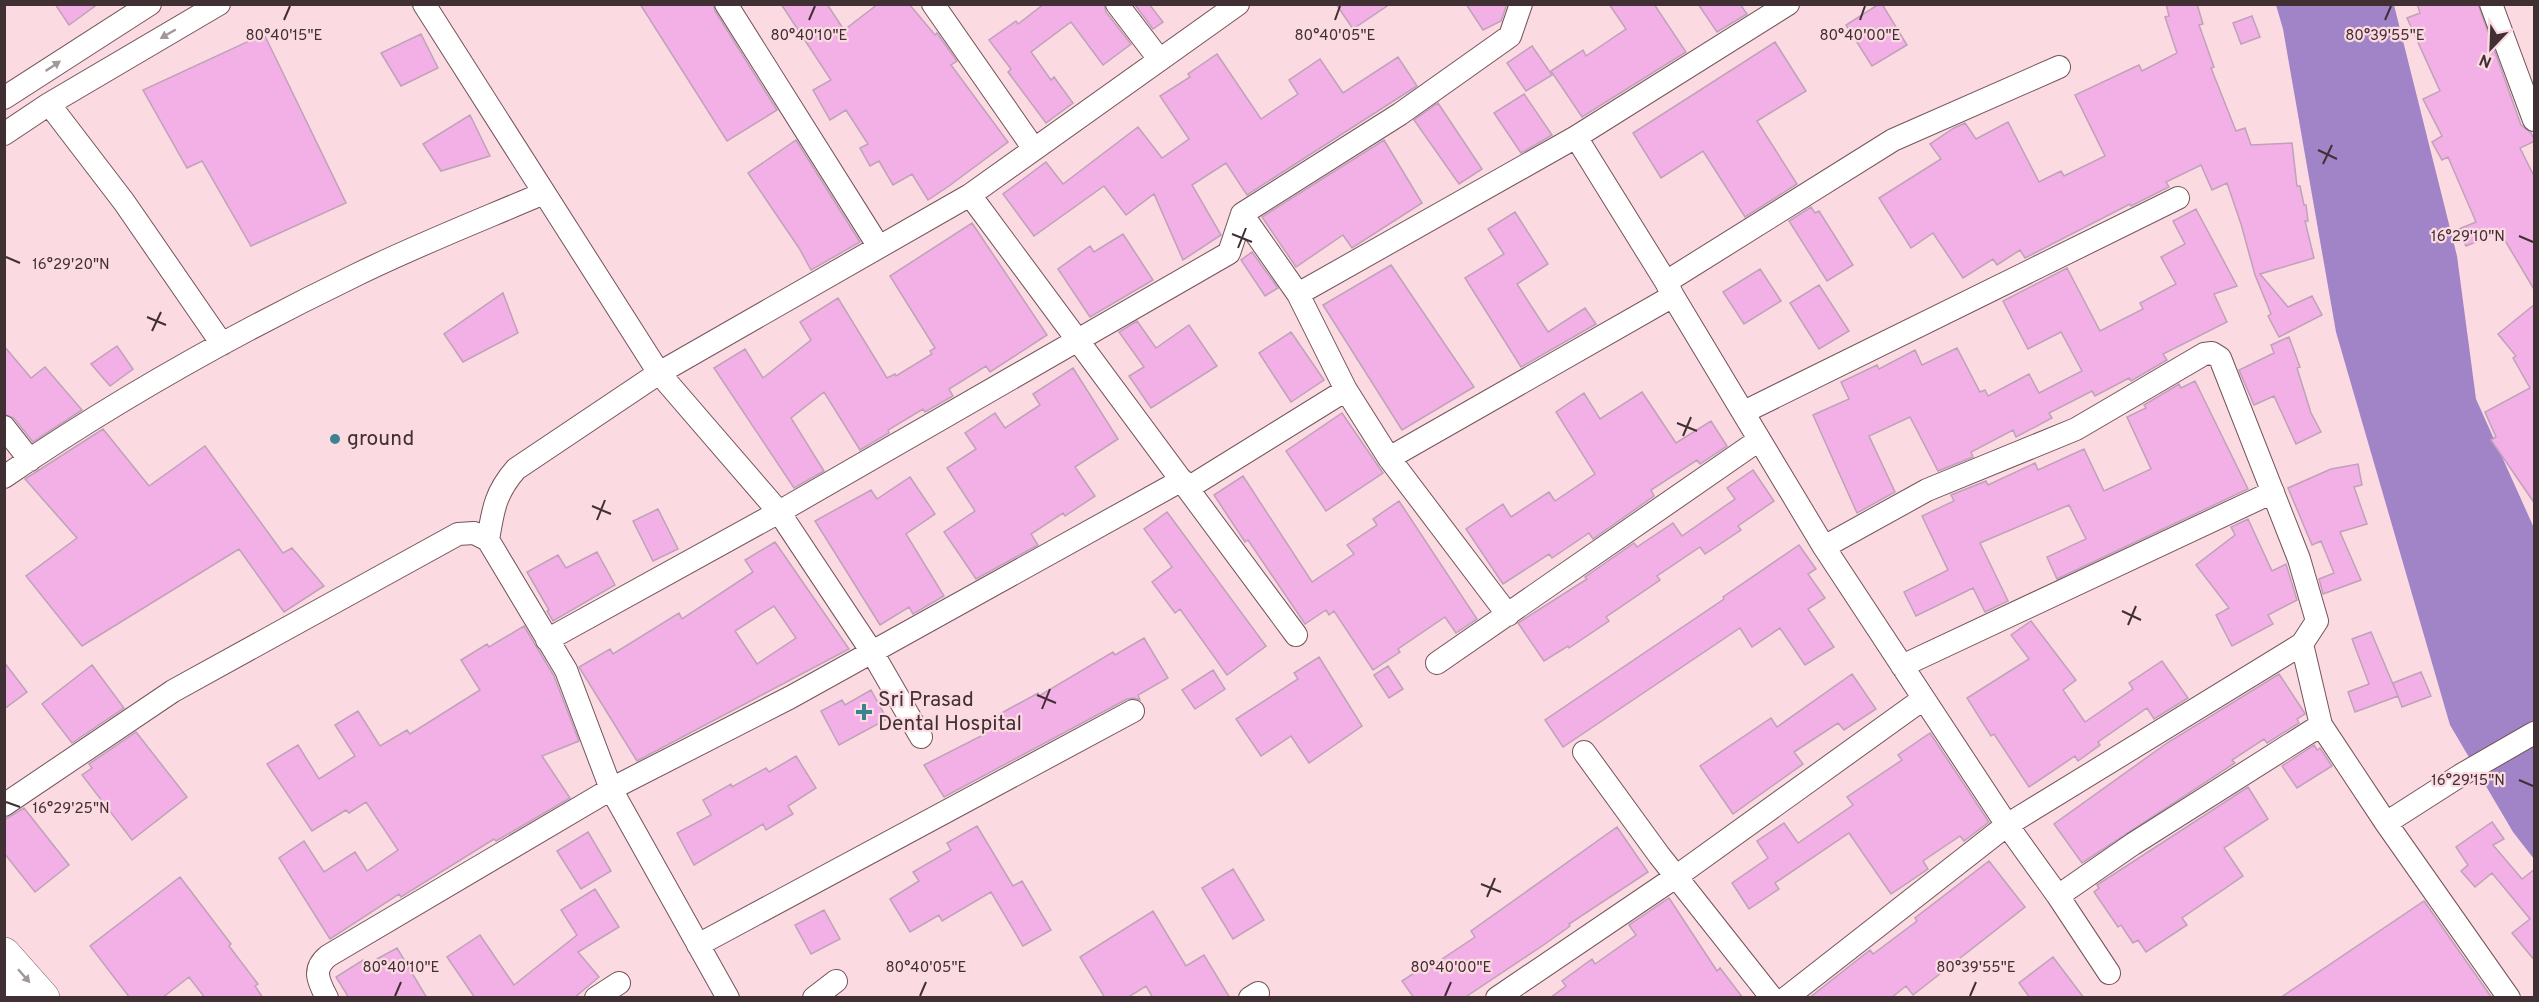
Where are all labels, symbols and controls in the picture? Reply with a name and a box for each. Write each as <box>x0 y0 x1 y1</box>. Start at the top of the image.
north arrow <box>2461 18 2521 78</box>
text: 80°40'15"E <box>246 27 322 46</box>
text: 80°40'10"E <box>770 27 848 46</box>
text: 80°40'05"E <box>1295 27 1375 46</box>
text: 80°40'00"E <box>1819 27 1901 46</box>
text: 80°39'55"E <box>2345 27 2425 46</box>
one-way arrow <box>159 29 176 39</box>
text: N <box>2477 49 2495 71</box>
one-way arrow <box>45 60 62 71</box>
text: 16°29'10"N <box>2431 228 2505 247</box>
text: 16°29'20"N <box>32 256 110 275</box>
place label: ground <box>347 426 414 453</box>
marker: ground <box>328 432 342 446</box>
place label: Sri Prasad Dental Hospital <box>878 687 1022 738</box>
marker: Sri Prasad Dental Hospital <box>855 703 873 721</box>
text: 16°29'15"N <box>2431 772 2505 791</box>
text: 16°29'25"N <box>32 800 110 819</box>
text: 80°40'10"E <box>362 959 440 978</box>
text: 80°40'05"E <box>886 959 966 978</box>
text: 80°40'00"E <box>1410 959 1492 978</box>
text: 80°39'55"E <box>1936 959 2016 978</box>
one-way arrow <box>17 968 30 984</box>

